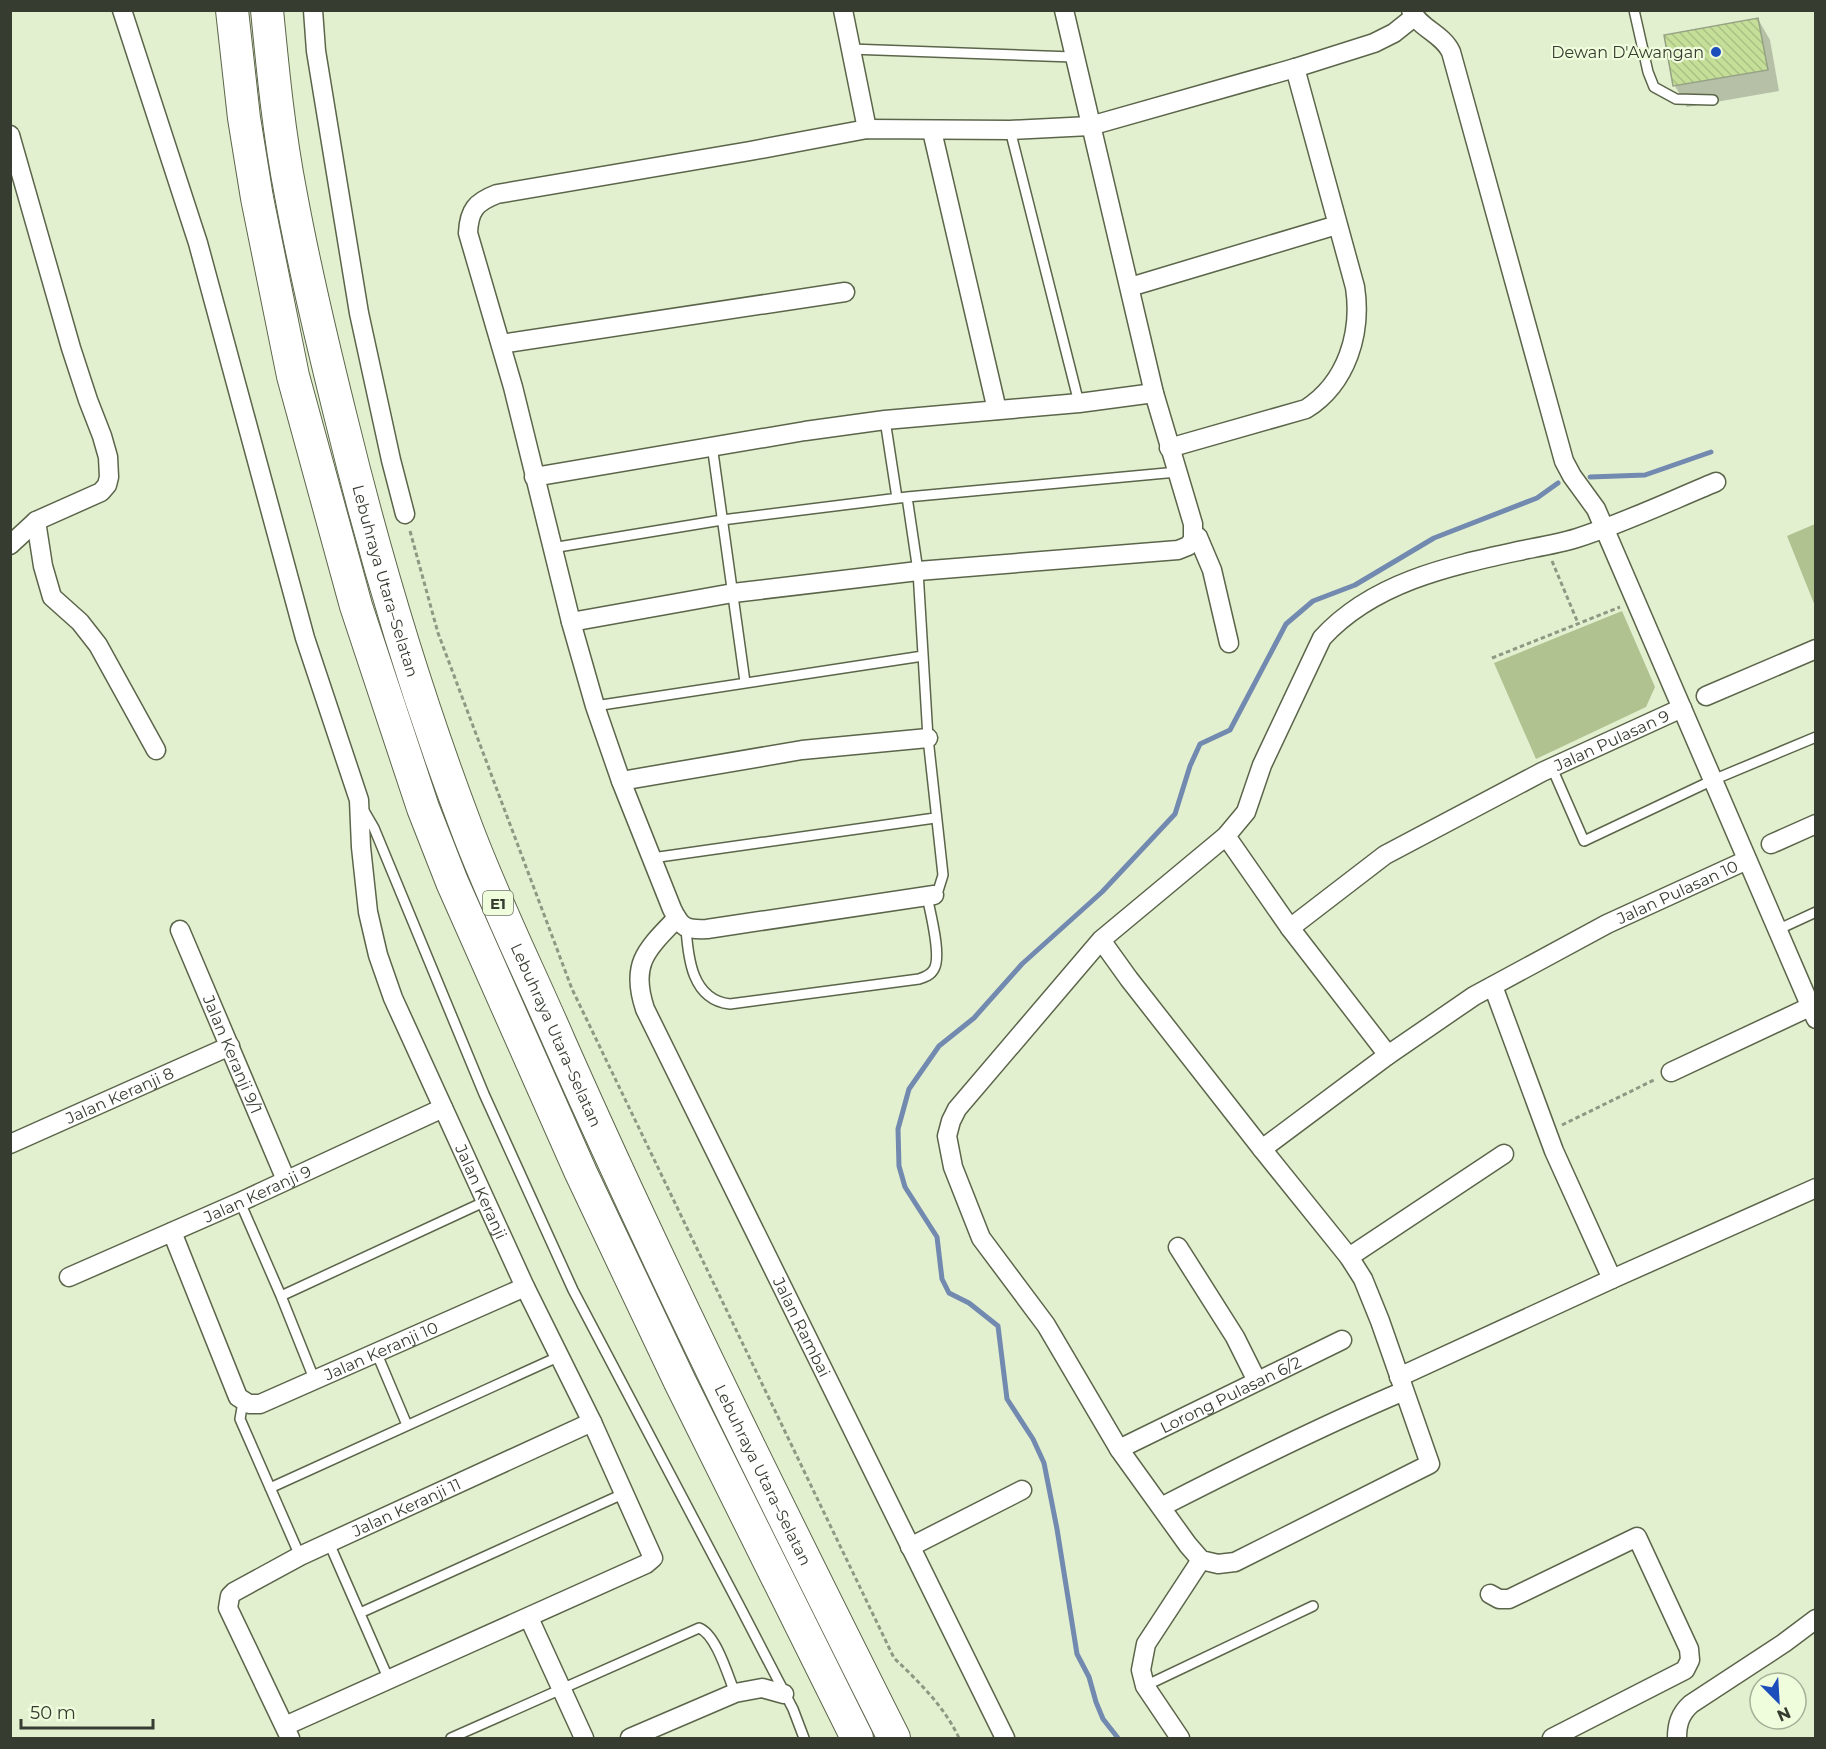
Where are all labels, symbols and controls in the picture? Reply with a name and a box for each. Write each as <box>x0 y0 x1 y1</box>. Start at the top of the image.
place label: Dewan D'Awangan <box>1551 43 1704 62</box>
marker: Dewan D'Awangan <box>1709 45 1723 59</box>
street label: Lebuhraya Utara–Selatan <box>349 483 423 679</box>
street label: Jalan Pulasan 9 <box>1550 706 1672 775</box>
street label: Jalan Pulasan 10 <box>1613 856 1741 928</box>
road number: E1 <box>483 891 513 915</box>
street label: Lebuhraya Utara–Selatan <box>507 940 606 1130</box>
street label: Jalan Keranji 9/1 <box>199 991 266 1116</box>
street label: Jalan Keranji 8 <box>62 1063 177 1128</box>
street label: Jalan Keranji <box>451 1140 511 1242</box>
street label: Jalan Keranji 9 <box>200 1161 314 1227</box>
street label: Jalan Rambai <box>769 1273 835 1380</box>
street label: Jalan Keranji 10 <box>320 1317 441 1384</box>
street label: Lorong Pulasan 6/2 <box>1157 1352 1304 1437</box>
street label: Lebuhraya Utara–Selatan <box>711 1381 816 1569</box>
street label: Jalan Keranji 11 <box>348 1474 464 1541</box>
north arrow <box>1748 1671 1808 1731</box>
scale bar <box>21 1692 153 1730</box>
text: 50 m <box>30 1702 76 1724</box>
text: N <box>1774 1703 1794 1726</box>

